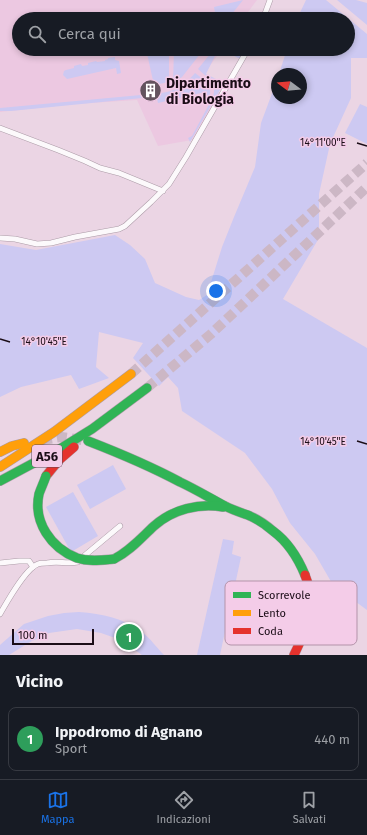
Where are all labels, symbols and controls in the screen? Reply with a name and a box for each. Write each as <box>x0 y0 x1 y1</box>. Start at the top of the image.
search box <box>12 12 355 56</box>
icon: search <box>26 23 48 45</box>
text: Cerca qui <box>58 25 121 43</box>
north arrow <box>271 68 307 104</box>
place label: Dipartimento di Biologia <box>166 75 251 108</box>
building icon: Dipartimento di Biologia <box>138 78 164 104</box>
text: 14°11'00"E <box>300 137 346 149</box>
your location <box>206 281 226 301</box>
text: 14°10'45"E <box>21 336 67 348</box>
text: 14°10'45"E <box>300 436 346 448</box>
road number: A56 <box>32 445 62 467</box>
legend <box>225 581 357 645</box>
text: Scorrevole <box>258 589 311 602</box>
text: Lento <box>258 607 286 620</box>
pin: 1 <box>116 622 142 652</box>
text: Coda <box>258 625 283 638</box>
scale bar <box>12 627 94 646</box>
text: 100 m <box>18 629 47 642</box>
text: Vicino <box>16 671 63 692</box>
text: Ippodromo di Agnano <box>55 723 203 741</box>
text: 1 <box>27 732 33 747</box>
text: 440 m <box>314 732 350 747</box>
text: Sport <box>55 741 87 756</box>
tab: Mappa <box>41 789 74 826</box>
tab: Indicazioni <box>156 789 211 826</box>
tab: Salvati <box>293 789 326 826</box>

